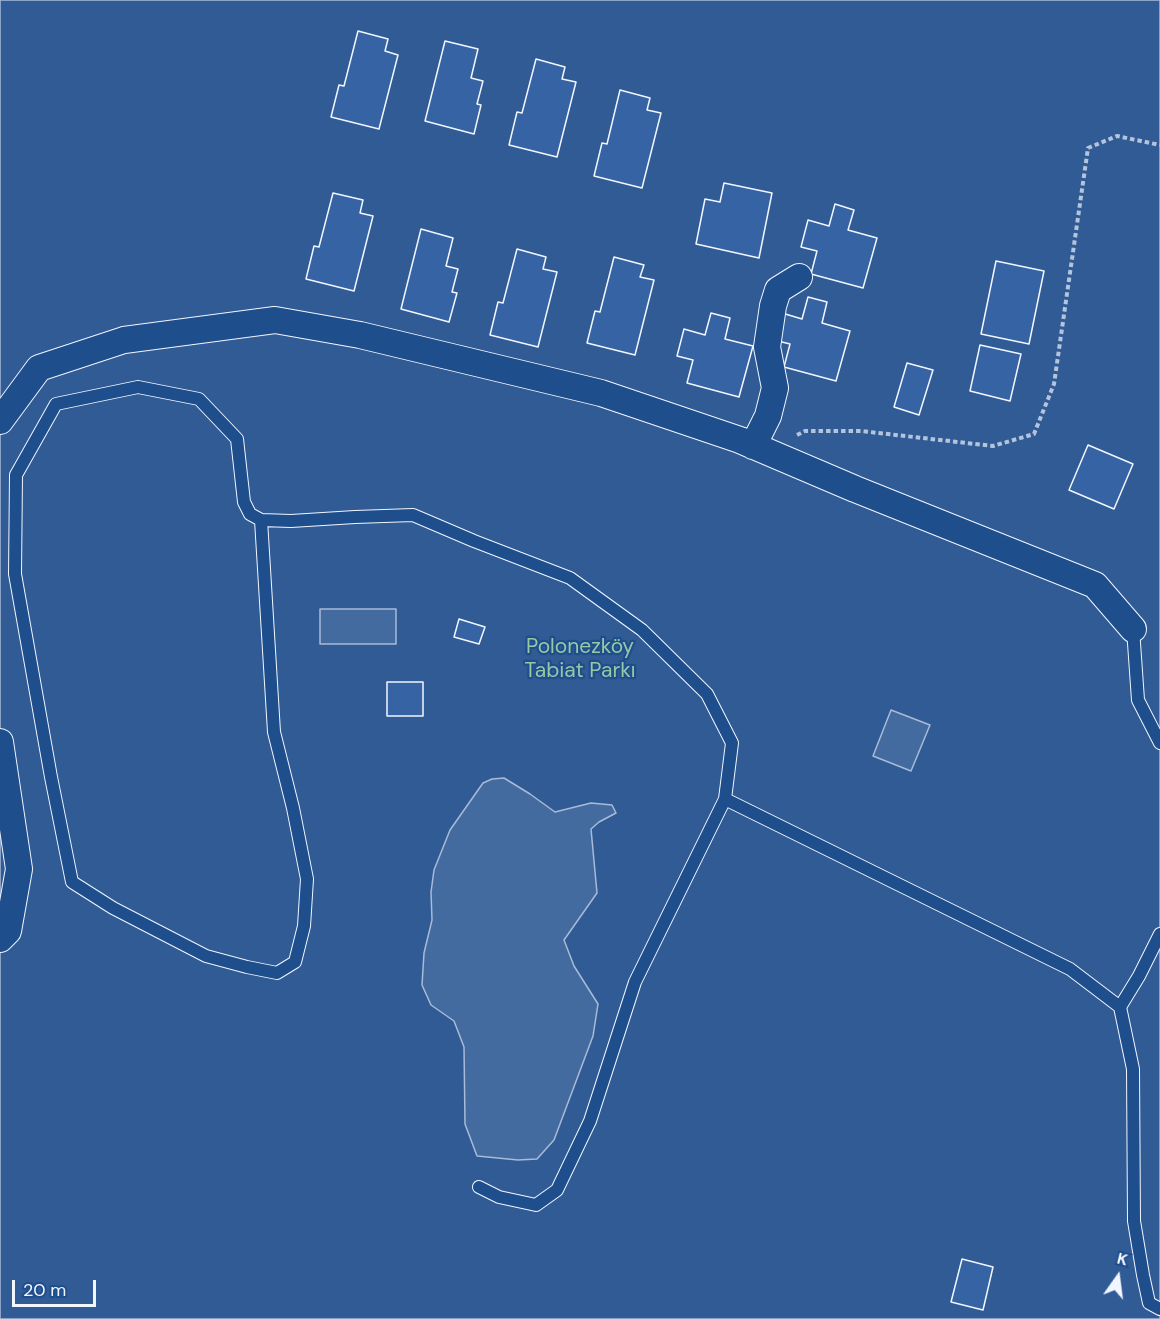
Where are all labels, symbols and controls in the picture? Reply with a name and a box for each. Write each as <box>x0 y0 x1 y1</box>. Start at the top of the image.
park label: Polonezköy Tabiat Parkı <box>525 634 635 684</box>
north arrow <box>1088 1247 1148 1307</box>
text: K <box>1115 1248 1130 1271</box>
scale bar <box>15 1268 99 1306</box>
text: 20 m <box>23 1278 66 1302</box>

